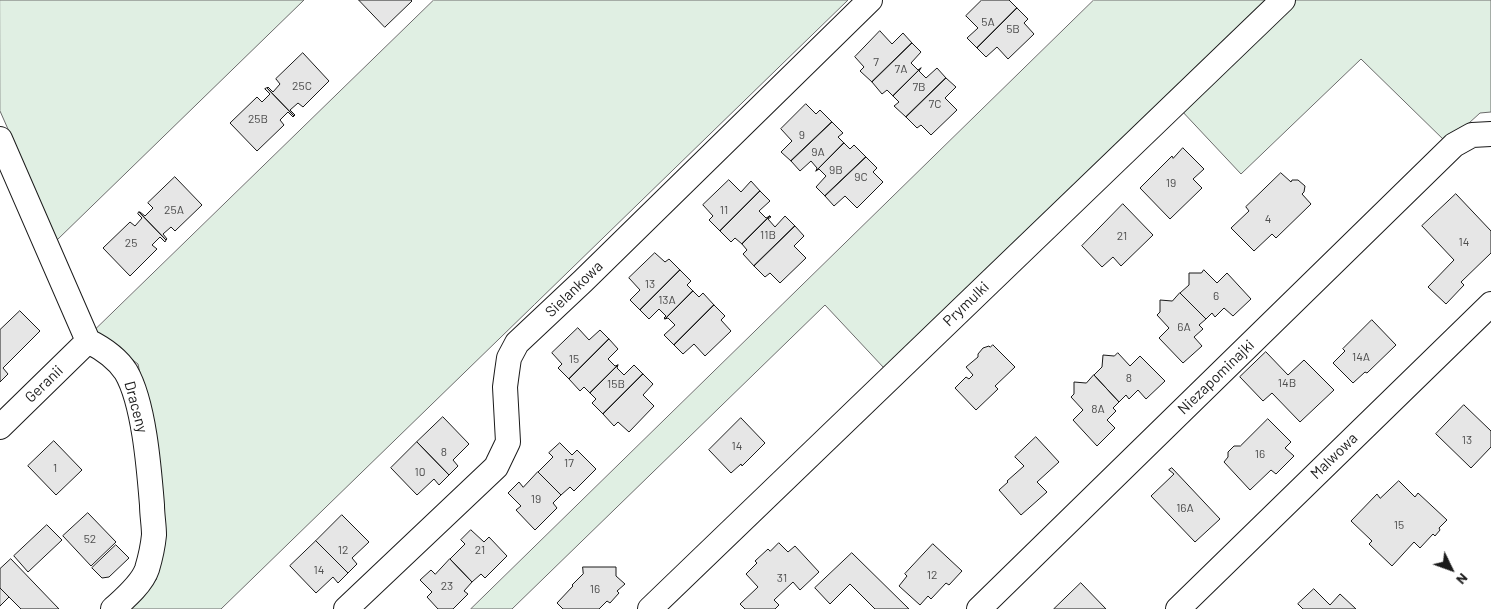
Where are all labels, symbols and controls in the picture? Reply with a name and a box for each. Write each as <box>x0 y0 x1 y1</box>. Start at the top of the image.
house number: 5A <box>981 15 995 29</box>
house number: 5B <box>1006 22 1020 36</box>
house number: 7 <box>873 55 879 69</box>
house number: 7A <box>895 62 907 76</box>
house number: 25C <box>292 79 312 93</box>
house number: 7B <box>912 80 926 94</box>
house number: 7C <box>929 97 941 111</box>
house number: 25B <box>248 112 268 126</box>
house number: 9 <box>799 128 805 142</box>
house number: 9A <box>811 145 825 159</box>
house number: 9B <box>829 163 843 177</box>
house number: 9C <box>854 170 868 184</box>
house number: 19 <box>1166 176 1176 190</box>
house number: 25A <box>164 203 184 217</box>
house number: 11 <box>720 203 728 217</box>
house number: 4 <box>1265 212 1271 226</box>
house number: 11B <box>760 228 776 242</box>
house number: 21 <box>1117 229 1127 243</box>
house number: 14 <box>1459 235 1469 249</box>
house number: 25 <box>125 236 137 250</box>
street label: Sielankowa <box>541 257 607 321</box>
house number: 13 <box>645 277 655 291</box>
street label: Prymulki <box>939 278 993 330</box>
house number: 6 <box>1213 289 1219 303</box>
house number: 13A <box>658 293 676 307</box>
house number: 6A <box>1177 320 1191 334</box>
street label: Niezapominajki <box>1174 336 1258 418</box>
house number: 14A <box>1352 350 1370 364</box>
house number: 15 <box>569 352 579 366</box>
street label: Geranii <box>21 362 67 406</box>
house number: 8 <box>1126 371 1132 385</box>
house number: 14B <box>1278 376 1296 390</box>
house number: 15B <box>607 377 625 391</box>
street label: Draceny <box>120 379 152 435</box>
house number: 8A <box>1091 402 1105 416</box>
street label: Malwowa <box>1307 429 1361 483</box>
house number: 13 <box>1462 433 1472 447</box>
house number: 14 <box>732 439 742 453</box>
house number: 8 <box>441 445 447 459</box>
house number: 16 <box>1255 447 1265 461</box>
house number: 17 <box>564 456 574 470</box>
house number: 1 <box>53 461 57 475</box>
house number: 10 <box>415 465 425 479</box>
house number: 19 <box>531 492 541 506</box>
house number: 16A <box>1176 501 1194 515</box>
house number: 15 <box>1394 518 1404 532</box>
house number: 52 <box>84 532 96 546</box>
house number: 12 <box>338 543 348 557</box>
house number: 21 <box>475 543 485 557</box>
north arrow <box>1426 544 1476 594</box>
house number: 14 <box>314 563 324 577</box>
house number: 12 <box>927 568 937 582</box>
text: N <box>1453 570 1472 589</box>
house number: 31 <box>777 571 787 585</box>
house number: 23 <box>441 579 453 593</box>
house number: 16 <box>590 582 600 596</box>

